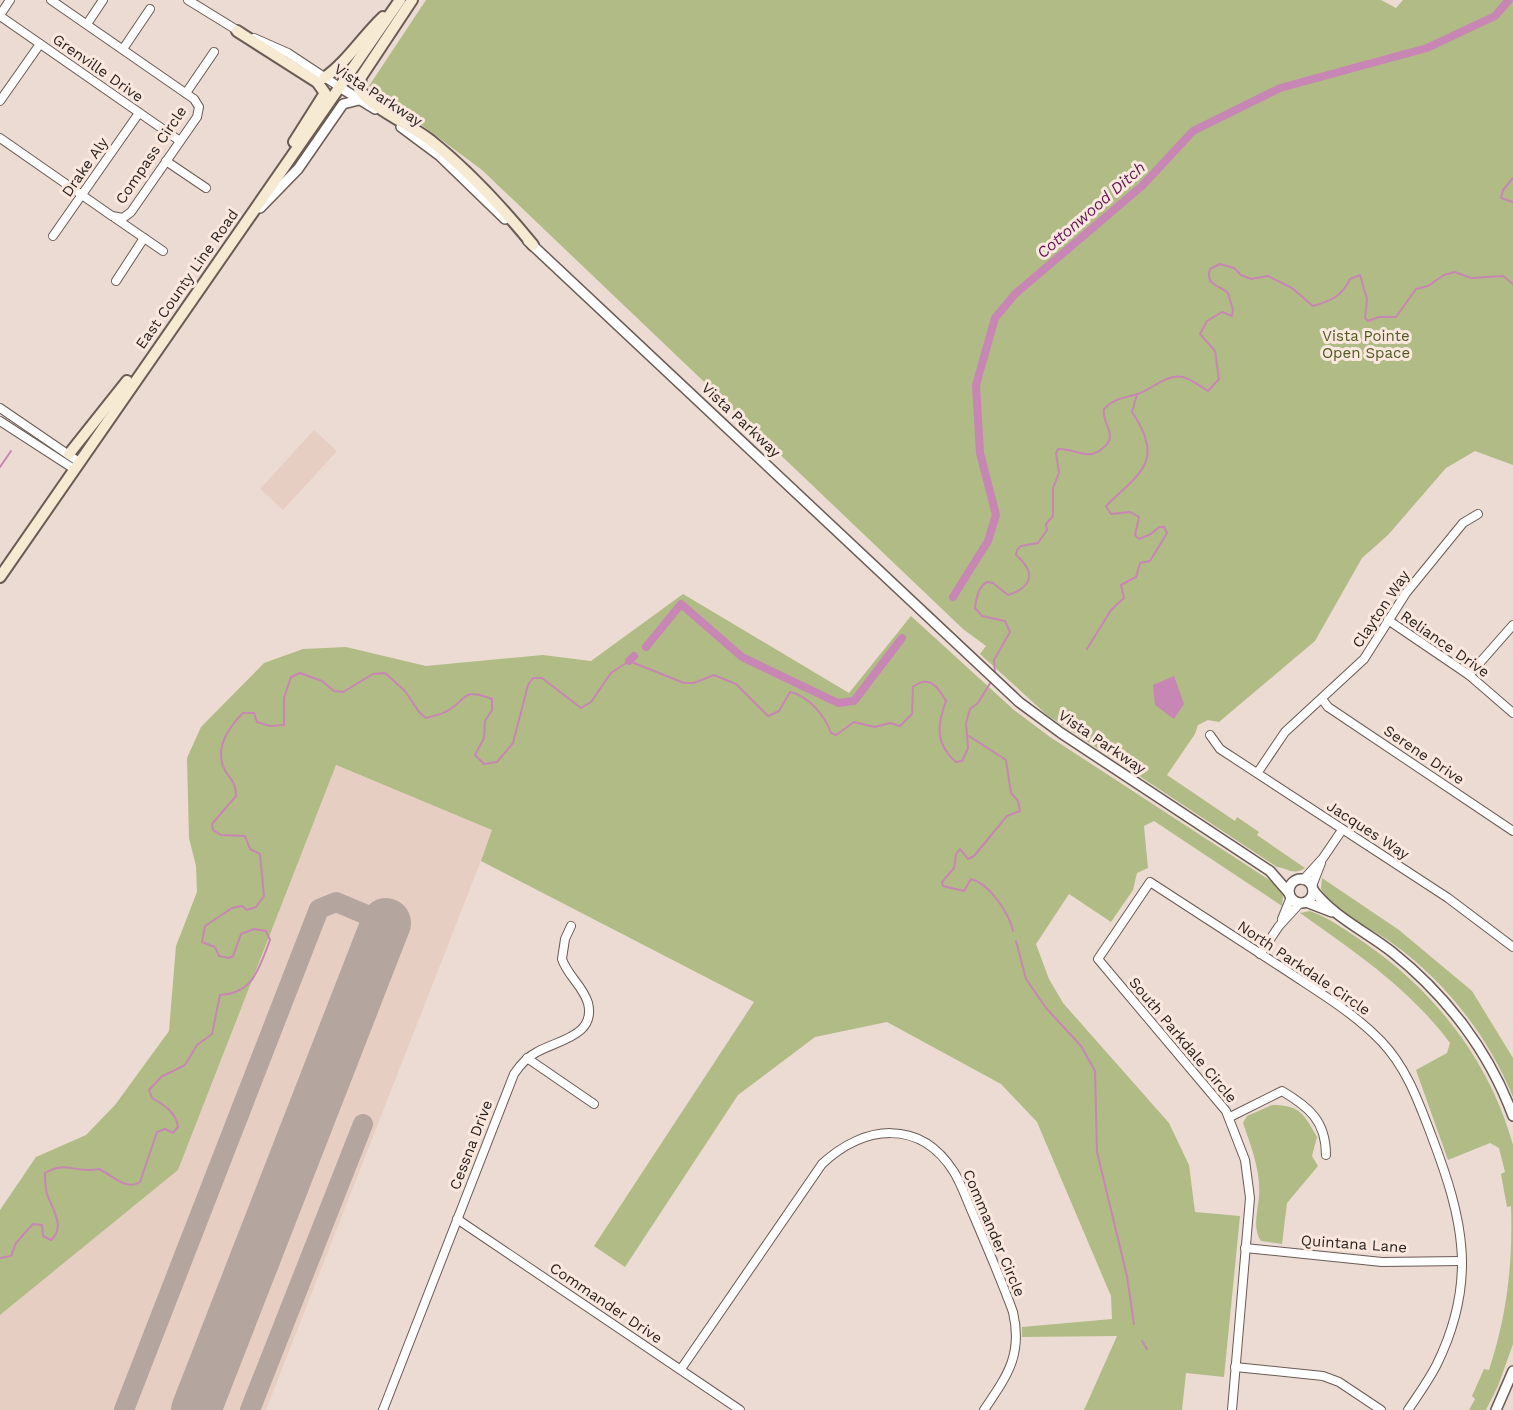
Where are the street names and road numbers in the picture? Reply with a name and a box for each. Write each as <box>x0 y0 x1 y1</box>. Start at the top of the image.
street label: Grenville Drive <box>49 30 147 106</box>
street label: Vista Parkway <box>330 60 426 130</box>
street label: Compass Circle <box>112 103 190 207</box>
street label: Drake Aly <box>58 134 112 200</box>
street label: East County Line Road <box>132 206 242 352</box>
street label: Vista Parkway <box>698 379 784 461</box>
street label: Clayton Way <box>1348 567 1414 651</box>
street label: Reliance Drive <box>1397 607 1493 681</box>
street label: Vista Parkway <box>1055 706 1149 778</box>
street label: Serene Drive <box>1380 721 1468 789</box>
street label: Jacques Way <box>1323 797 1413 863</box>
street label: North Parkdale Circle <box>1234 917 1374 1019</box>
street label: South Parkdale Circle <box>1125 973 1241 1107</box>
street label: Cessna Drive <box>446 1098 496 1192</box>
street label: Commander Circle <box>959 1167 1029 1299</box>
street label: Quintana Lane <box>1300 1231 1408 1257</box>
street label: Commander Drive <box>546 1259 666 1347</box>

